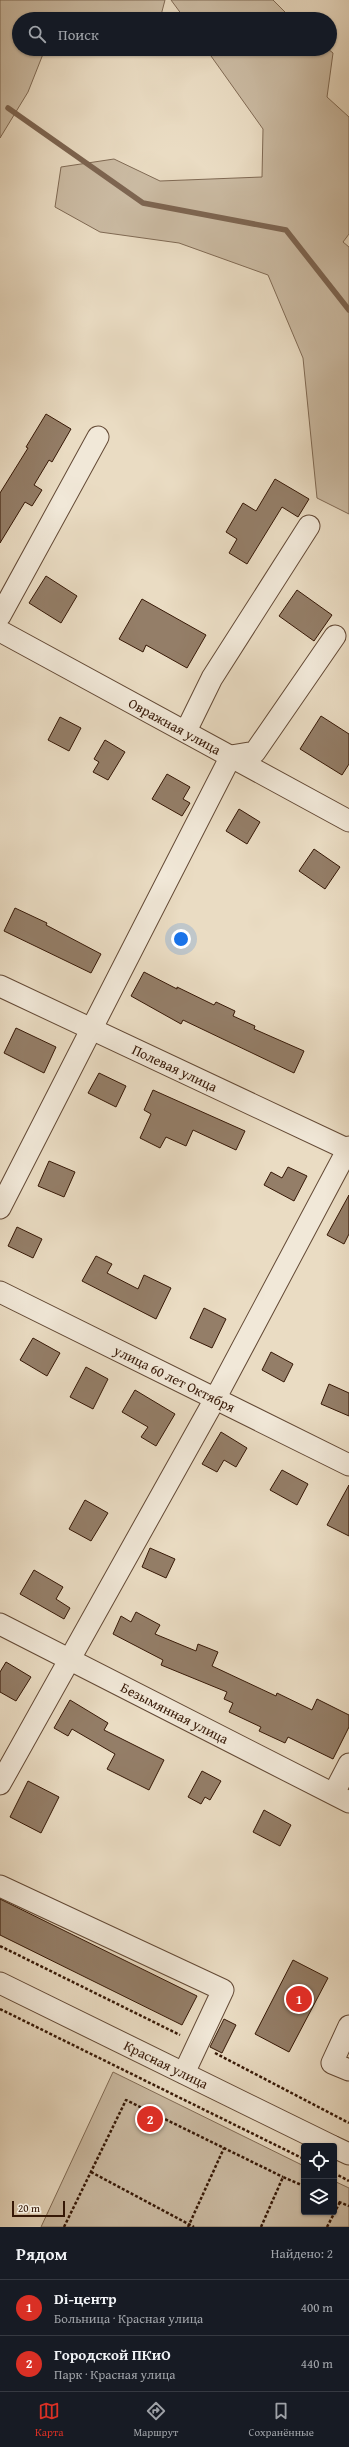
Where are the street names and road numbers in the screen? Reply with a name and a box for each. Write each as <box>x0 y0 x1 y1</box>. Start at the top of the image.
street label: Овражная улица <box>125 693 225 760</box>
street label: Полевая улица <box>129 1039 221 1097</box>
street label: улица 60 лет Октября <box>110 1340 239 1417</box>
street label: Безымянная улица <box>117 1677 232 1749</box>
street label: Красная улица <box>120 2035 212 2094</box>

